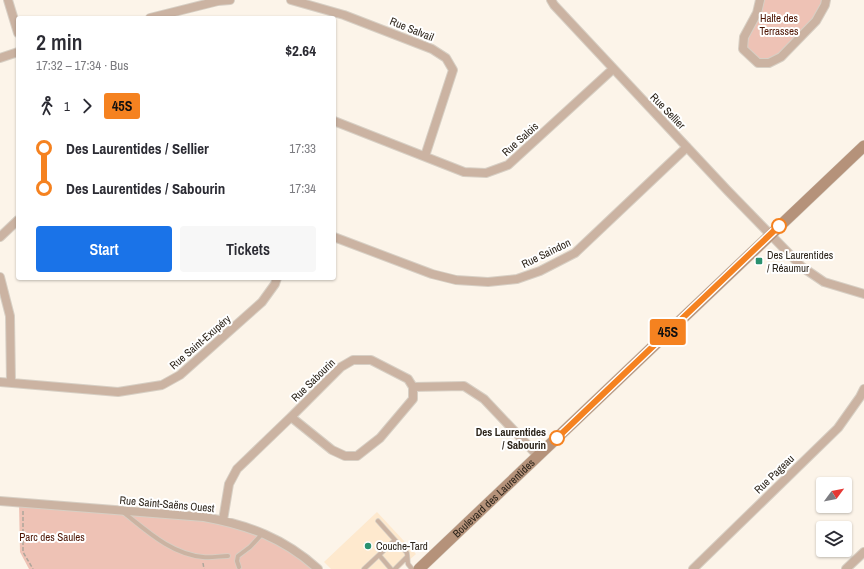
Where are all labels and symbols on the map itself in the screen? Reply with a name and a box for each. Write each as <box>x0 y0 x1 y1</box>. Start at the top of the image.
park label: Halte des Terrasses <box>759 11 799 38</box>
street label: Rue Salvail <box>388 14 436 44</box>
street label: Rue Sellier <box>647 90 689 132</box>
street label: Rue Salois <box>499 119 541 159</box>
unlabelled marker <box>771 218 787 234</box>
street label: Rue Saindon <box>519 235 573 271</box>
place label: Des Laurentides / Réaumur <box>767 248 834 275</box>
marker: Des Laurentides / Réaumur <box>754 256 764 266</box>
street label: Rue Saint-Exupéry <box>167 311 234 372</box>
line badge: 45S <box>645 319 691 345</box>
street label: Rue Sabourin <box>288 356 338 404</box>
place label: Des Laurentides / Sabourin <box>476 425 546 452</box>
marker: Des Laurentides / Sabourin <box>549 430 565 446</box>
street label: Rue Pageau <box>751 452 797 496</box>
street label: Boulevard des Laurentides <box>450 455 538 540</box>
north arrow <box>816 477 852 513</box>
street label: Rue Saint-Saëns Ouest <box>119 493 216 515</box>
park label: Parc des Saules <box>19 530 85 544</box>
place label: Couche-Tard <box>376 539 428 553</box>
marker: Couche-Tard <box>363 541 373 551</box>

